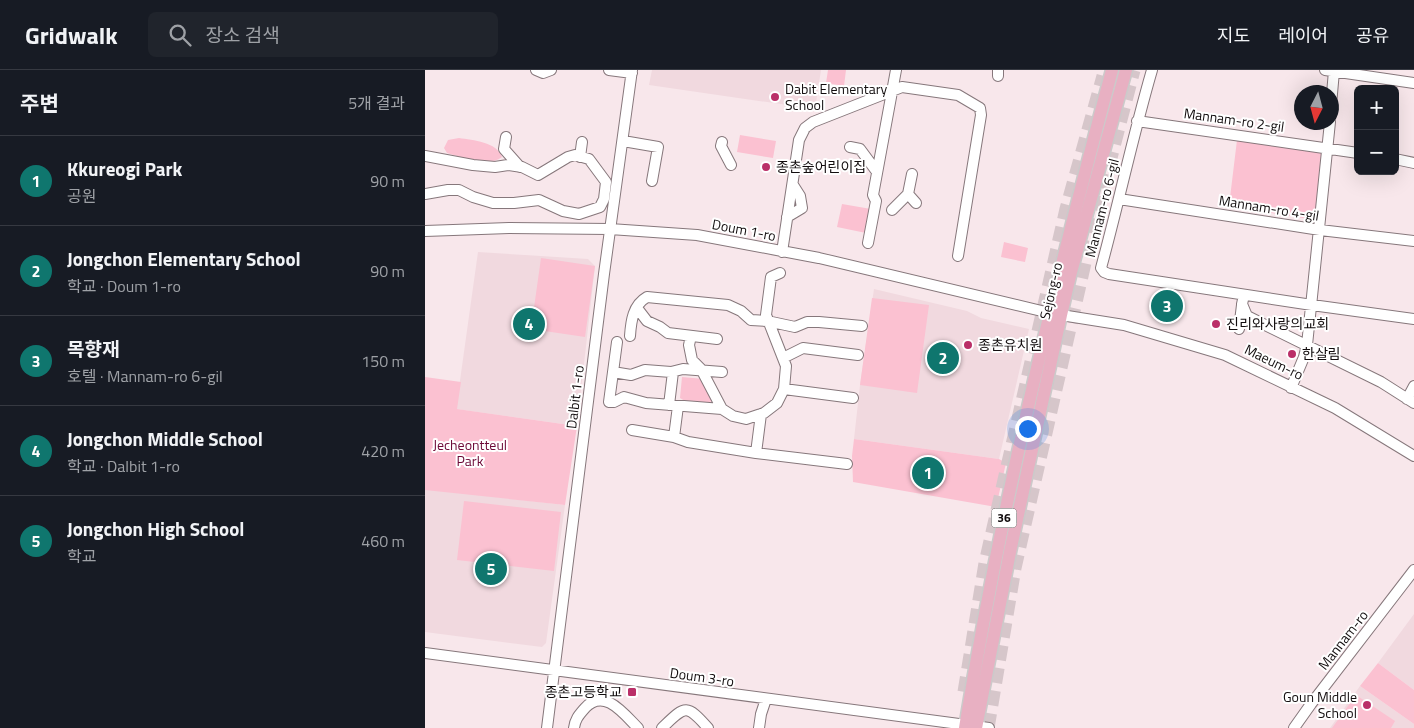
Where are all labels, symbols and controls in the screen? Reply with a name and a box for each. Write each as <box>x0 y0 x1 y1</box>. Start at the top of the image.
search box <box>148 12 498 57</box>
text: Gridwalk <box>25 17 118 53</box>
text: 장소 검색 <box>206 20 280 49</box>
icon: search <box>166 21 194 49</box>
text: 지도 <box>1217 22 1250 49</box>
text: 레이어 <box>1278 22 1328 49</box>
text: 공유 <box>1356 22 1389 49</box>
place label: Dabit Elementary School <box>785 78 888 115</box>
north arrow <box>1294 85 1339 130</box>
map controls <box>1354 85 1399 175</box>
button: + <box>1354 85 1399 130</box>
text: 주변 <box>20 87 59 119</box>
text: 5개 결과 <box>348 91 405 115</box>
marker: Dabit Elementary School <box>769 91 781 103</box>
street label: Mannam-ro 2-gil <box>1182 102 1286 137</box>
button: − <box>1354 130 1399 175</box>
text: Kkureogi Park <box>67 154 182 183</box>
place label: 종촌숲어린이집 <box>776 156 866 177</box>
street label: Mannam-ro 6-gil <box>1079 156 1124 260</box>
marker: 종촌숲어린이집 <box>760 161 772 173</box>
text: 1 <box>32 169 40 193</box>
text: 90 m <box>370 169 405 193</box>
text: 공원 <box>67 184 96 208</box>
street label: Mannam-ro 4-gil <box>1217 189 1321 226</box>
street label: Doum 1-ro <box>710 213 778 246</box>
text: Jongchon Elementary School <box>67 244 301 273</box>
text: 2 <box>32 259 40 283</box>
text: 90 m <box>370 259 405 283</box>
street label: Sejong-ro <box>1034 260 1067 321</box>
text: 학교 · Doum 1-ro <box>67 274 181 298</box>
pin: 3 <box>1151 287 1183 325</box>
pin: 4 <box>513 305 545 343</box>
place label: 진리와사랑의교회 <box>1226 313 1329 334</box>
marker: 진리와사랑의교회 <box>1210 318 1222 330</box>
text: 목향재 <box>67 334 119 363</box>
place label: 종촌유치원 <box>978 334 1042 355</box>
street label: Maeum-ro <box>1241 338 1307 385</box>
pin: 2 <box>927 339 959 377</box>
marker: 종촌유치원 <box>962 339 974 351</box>
place label: 한살림 <box>1302 343 1341 364</box>
marker: 한살림 <box>1286 348 1298 360</box>
text: 3 <box>32 349 40 373</box>
text: 150 m <box>361 349 405 373</box>
text: 호텔 · Mannam-ro 6-gil <box>67 364 223 388</box>
street label: Dalbit 1-ro <box>560 364 589 430</box>
your location <box>1015 416 1041 442</box>
text: Jongchon Middle School <box>67 424 263 453</box>
park label: Jecheontteul Park <box>433 434 507 471</box>
text: 4 <box>32 439 40 463</box>
text: 420 m <box>361 439 405 463</box>
text: 학교 · Dalbit 1-ro <box>67 454 180 478</box>
pin: 1 <box>912 454 944 492</box>
road number: 36 <box>991 508 1017 528</box>
text: Jongchon High School <box>67 514 244 543</box>
text: 5 <box>32 529 40 553</box>
text: 460 m <box>361 529 405 553</box>
text: 학교 <box>67 544 96 568</box>
pin: 5 <box>475 550 507 588</box>
street label: Mannam-ro <box>1313 605 1373 674</box>
street label: Doum 3-ro <box>669 662 736 691</box>
place label: 종촌고등학교 <box>545 681 622 702</box>
marker: 종촌고등학교 <box>626 686 638 698</box>
place label: Goun Middle School <box>1283 686 1357 723</box>
marker: Goun Middle School <box>1361 699 1373 711</box>

